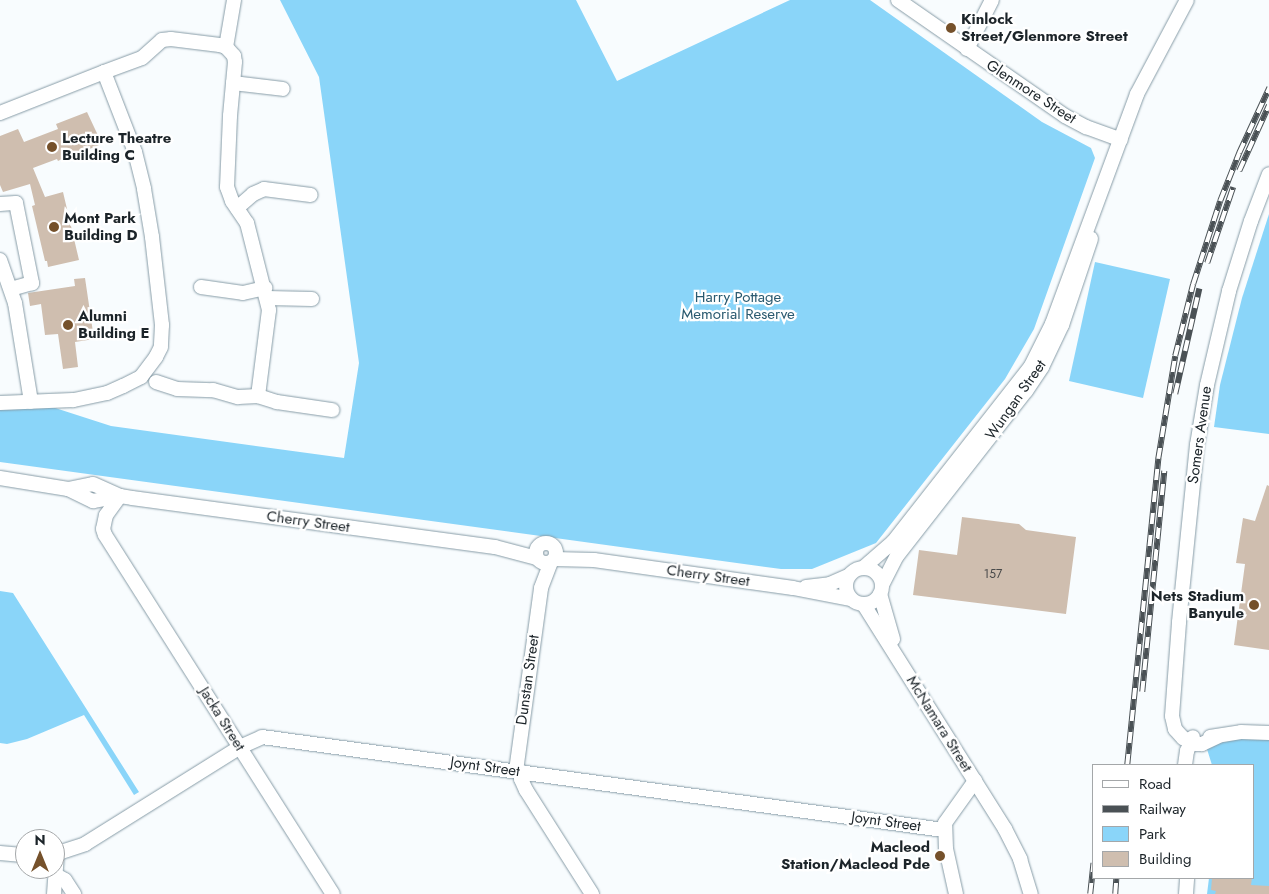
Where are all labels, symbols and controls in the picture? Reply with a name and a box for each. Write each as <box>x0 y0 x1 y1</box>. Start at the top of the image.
place label: Kinlock Street/Glenmore Street <box>961 10 1128 45</box>
marker: Kinlock Street/Glenmore Street <box>945 22 957 34</box>
street label: Glenmore Street <box>983 56 1079 128</box>
place label: Lecture Theatre Building C <box>62 129 171 164</box>
marker: Lecture Theatre Building C <box>46 141 58 153</box>
place label: Mont Park Building D <box>64 209 137 244</box>
marker: Mont Park Building D <box>48 221 60 233</box>
park label: Harry Pottage Memorial Reserve <box>681 288 795 323</box>
place label: Alumni Building E <box>78 307 149 342</box>
marker: Alumni Building E <box>62 319 74 331</box>
street label: Wungan Street <box>982 357 1050 443</box>
street label: Somers Avenue <box>1184 385 1216 485</box>
street label: Cherry Street <box>265 507 351 537</box>
street label: Cherry Street <box>665 561 751 591</box>
house number: 157 <box>984 568 1002 582</box>
place label: Nets Stadium Banyule <box>1151 587 1244 622</box>
marker: Nets Stadium Banyule <box>1248 599 1260 611</box>
street label: Dunstan Street <box>513 634 543 726</box>
street label: McNamara Street <box>902 673 976 775</box>
street label: Jacka Street <box>195 684 249 754</box>
street label: Joynt Street <box>449 753 521 781</box>
legend <box>1092 764 1254 879</box>
text: Road <box>1139 773 1171 795</box>
text: Railway <box>1139 798 1186 820</box>
street label: Joynt Street <box>850 808 922 836</box>
text: Park <box>1139 823 1166 845</box>
north arrow <box>15 829 65 879</box>
text: N <box>34 830 46 850</box>
place label: Macleod Station/Macleod Pde <box>781 838 930 873</box>
text: Building <box>1139 848 1191 870</box>
marker: Macleod Station/Macleod Pde <box>934 850 946 862</box>

